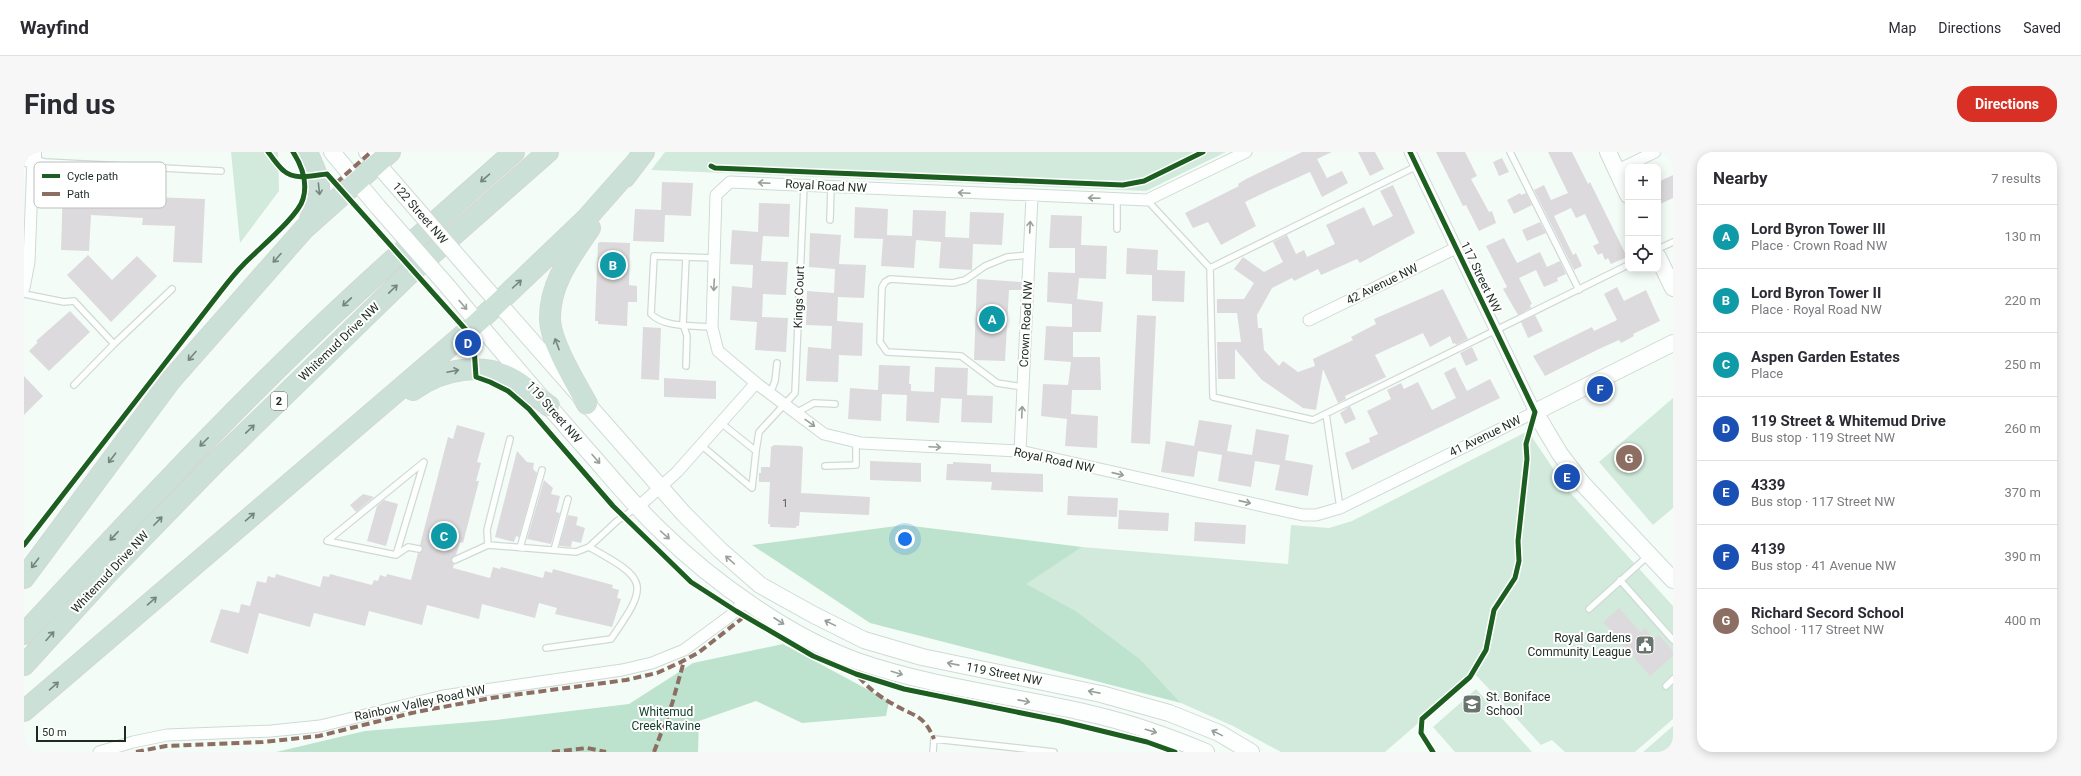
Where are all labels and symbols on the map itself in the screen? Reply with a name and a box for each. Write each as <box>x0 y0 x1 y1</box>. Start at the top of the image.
legend <box>34 162 166 208</box>
text: Cycle path <box>67 170 118 183</box>
one-way arrow <box>480 173 490 182</box>
street label: Royal Road NW <box>785 177 868 195</box>
street label: 122 Street NW <box>389 179 451 247</box>
one-way arrow <box>758 180 771 187</box>
one-way arrow <box>316 182 323 195</box>
text: Path <box>67 188 90 201</box>
one-way arrow <box>958 189 971 196</box>
one-way arrow <box>1088 194 1101 202</box>
one-way arrow <box>1027 221 1034 234</box>
street label: 117 Street NW <box>1458 239 1504 315</box>
pin: B <box>600 250 626 280</box>
one-way arrow <box>273 252 282 262</box>
street label: 42 Avenue NW <box>1344 260 1420 307</box>
street label: Kings Court <box>791 265 807 328</box>
one-way arrow <box>710 278 718 291</box>
one-way arrow <box>512 280 522 289</box>
street label: Crown Road NW <box>1017 280 1035 368</box>
one-way arrow <box>388 285 398 294</box>
one-way arrow <box>342 297 352 307</box>
street label: Whitemud Drive NW <box>296 300 382 384</box>
one-way arrow <box>459 300 468 311</box>
pin: A <box>979 304 1005 334</box>
pin: D <box>455 328 481 358</box>
one-way arrow <box>553 338 561 350</box>
one-way arrow <box>188 350 197 360</box>
one-way arrow <box>446 367 459 375</box>
pin: F <box>1587 374 1613 404</box>
street label: 119 Street NW <box>523 378 585 446</box>
road number: 2 <box>271 392 287 410</box>
one-way arrow <box>1018 406 1025 419</box>
street label: 41 Avenue NW <box>1447 412 1523 459</box>
one-way arrow <box>804 419 815 427</box>
one-way arrow <box>245 424 255 434</box>
one-way arrow <box>199 437 209 447</box>
one-way arrow <box>928 443 941 451</box>
pin: G <box>1616 443 1642 473</box>
street label: Royal Road NW <box>1012 445 1096 475</box>
one-way arrow <box>108 453 117 464</box>
one-way arrow <box>591 454 600 464</box>
pin: E <box>1554 462 1580 492</box>
one-way arrow <box>1111 470 1124 478</box>
house number: 1 <box>782 498 788 509</box>
one-way arrow <box>1238 499 1251 507</box>
one-way arrow <box>245 512 255 521</box>
one-way arrow <box>153 516 163 526</box>
pin: C <box>431 521 457 551</box>
street label: Whitemud Drive NW <box>69 528 152 616</box>
your location <box>895 529 915 549</box>
one-way arrow <box>109 531 119 541</box>
one-way arrow <box>660 531 670 540</box>
one-way arrow <box>725 555 735 564</box>
one-way arrow <box>31 557 39 568</box>
one-way arrow <box>147 597 157 606</box>
one-way arrow <box>773 618 785 626</box>
one-way arrow <box>824 619 836 626</box>
one-way arrow <box>46 631 55 642</box>
place label: Royal Gardens Community League <box>1527 631 1631 659</box>
public building icon: Royal Gardens Community League <box>1634 634 1656 656</box>
one-way arrow <box>947 659 960 667</box>
street label: 119 Street NW <box>965 660 1043 688</box>
one-way arrow <box>891 670 904 677</box>
one-way arrow <box>48 681 59 690</box>
street label: Rainbow Valley Road NW <box>353 682 487 724</box>
one-way arrow <box>1088 688 1101 696</box>
place label: St. Boniface School <box>1486 690 1550 718</box>
school or university icon: St. Boniface School <box>1461 693 1483 715</box>
one-way arrow <box>1018 697 1031 705</box>
park label: Whitemud Creek Ravine <box>631 705 701 733</box>
scale bar <box>36 724 126 743</box>
one-way arrow <box>1144 727 1157 735</box>
one-way arrow <box>1212 729 1224 736</box>

